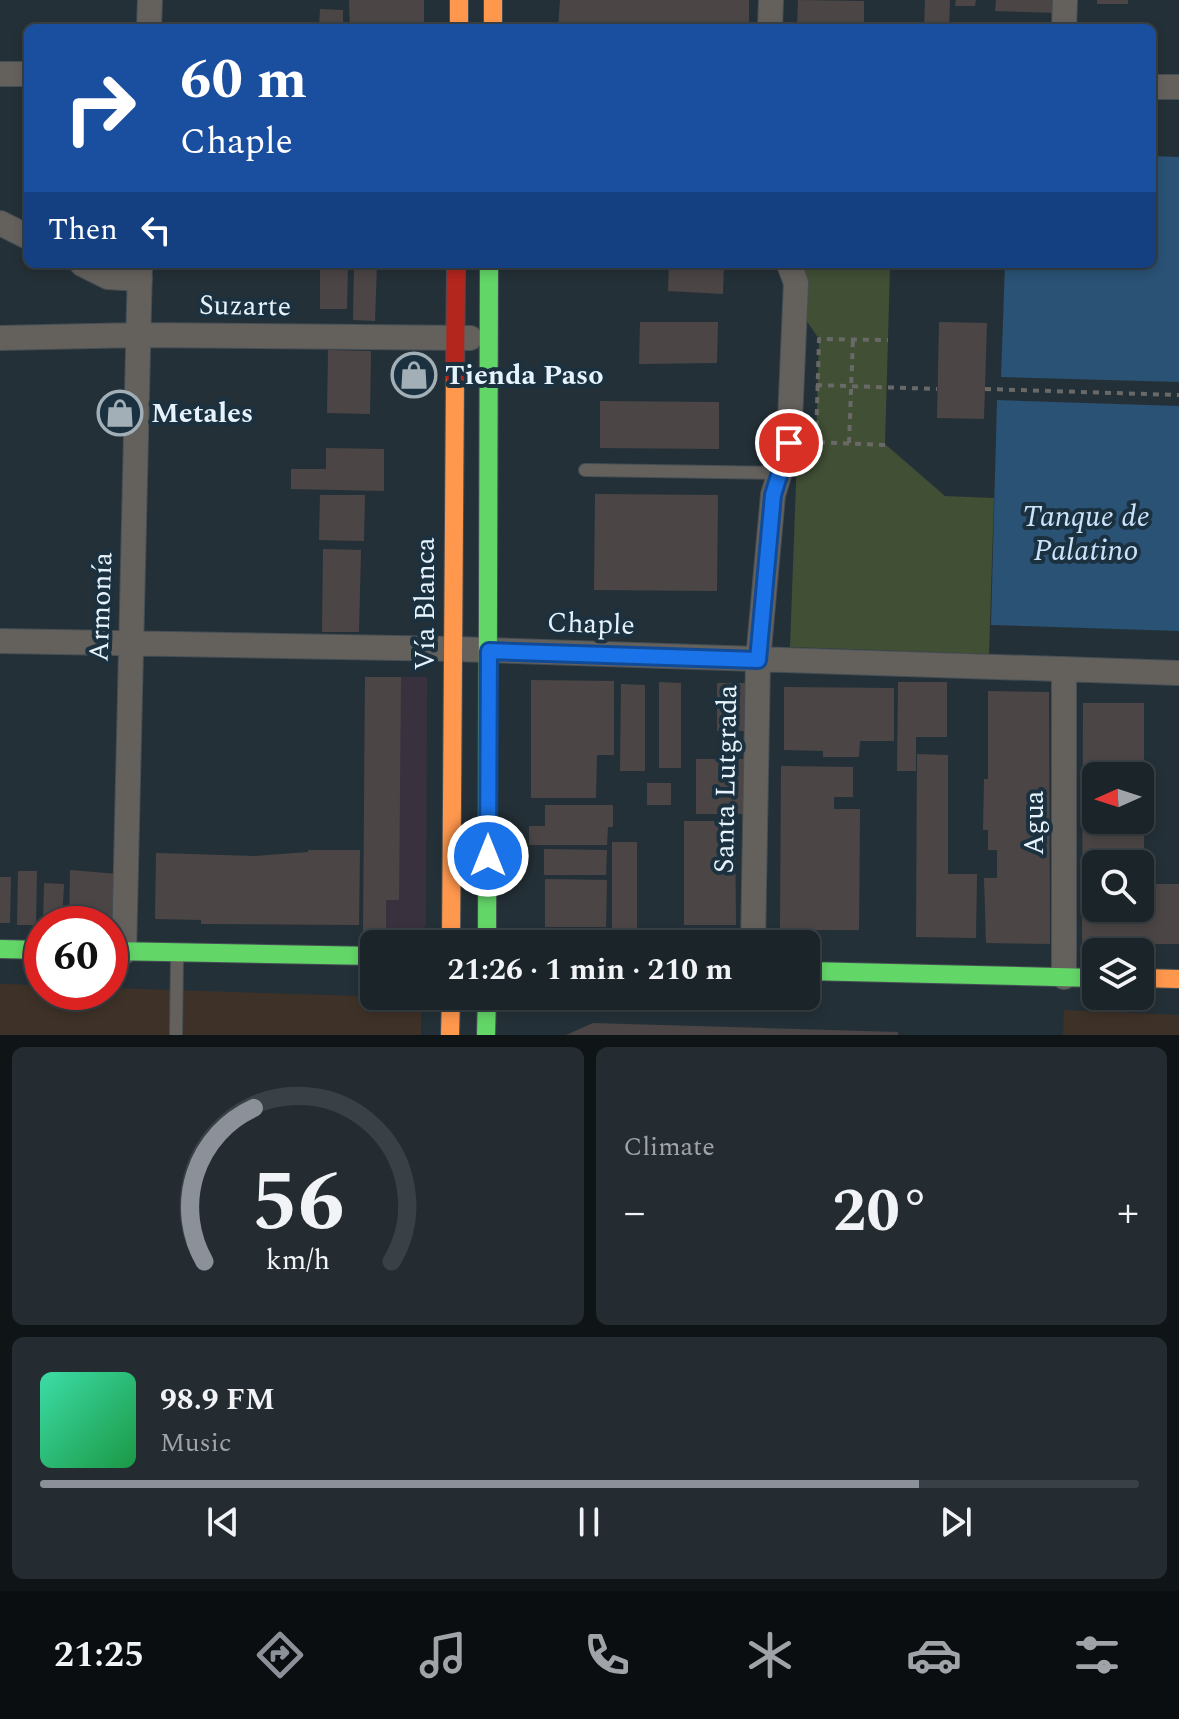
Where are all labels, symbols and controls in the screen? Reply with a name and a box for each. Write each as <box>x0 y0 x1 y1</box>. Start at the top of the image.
text: 60 m <box>180 38 307 123</box>
icon: right <box>48 56 152 160</box>
text: Chaple <box>180 115 293 170</box>
text: Then <box>48 207 118 253</box>
icon: left <box>134 208 178 252</box>
street label: Suzarte <box>198 284 292 328</box>
shop icon: Tienda Paso <box>390 351 438 399</box>
place label: Tienda Paso <box>445 354 604 397</box>
shop icon: Metales <box>96 389 144 437</box>
place label: Metales <box>151 392 253 435</box>
pin <box>755 409 823 477</box>
icon: arrive <box>767 421 811 465</box>
water label: Tanque de Palatino <box>1022 494 1150 574</box>
street label: Vía Blanca <box>404 537 447 671</box>
street label: Armonía <box>78 551 124 663</box>
street label: Chaple <box>546 601 636 647</box>
street label: Santa Lutgrada <box>703 684 749 874</box>
north arrow <box>1082 762 1154 834</box>
map controls <box>1082 762 1154 1010</box>
street label: Agua <box>1013 790 1056 856</box>
position arrow <box>446 814 530 898</box>
button: search <box>1082 850 1154 922</box>
speed limit sign: 60 <box>24 906 128 1010</box>
button: layers <box>1082 938 1154 1010</box>
text: 21:26 · 1 min · 210 m <box>447 947 733 993</box>
text: Climate <box>624 1127 715 1167</box>
text: 56 <box>251 1140 344 1267</box>
text: 20° <box>833 1166 930 1258</box>
text: − <box>624 1179 646 1246</box>
text: + <box>1117 1179 1139 1246</box>
text: km/h <box>266 1239 330 1282</box>
text: 98.9 FM <box>160 1377 275 1423</box>
text: Music <box>160 1423 231 1463</box>
icon: previous <box>201 1500 245 1544</box>
icon: pause <box>567 1500 611 1544</box>
icon: next <box>934 1500 978 1544</box>
icon: directions <box>252 1627 308 1683</box>
icon: music <box>415 1627 471 1683</box>
icon: phone <box>579 1627 635 1683</box>
icon: climate <box>742 1627 798 1683</box>
icon: car <box>906 1627 962 1683</box>
icon: filters <box>1069 1627 1125 1683</box>
text: 21:25 <box>54 1628 144 1683</box>

